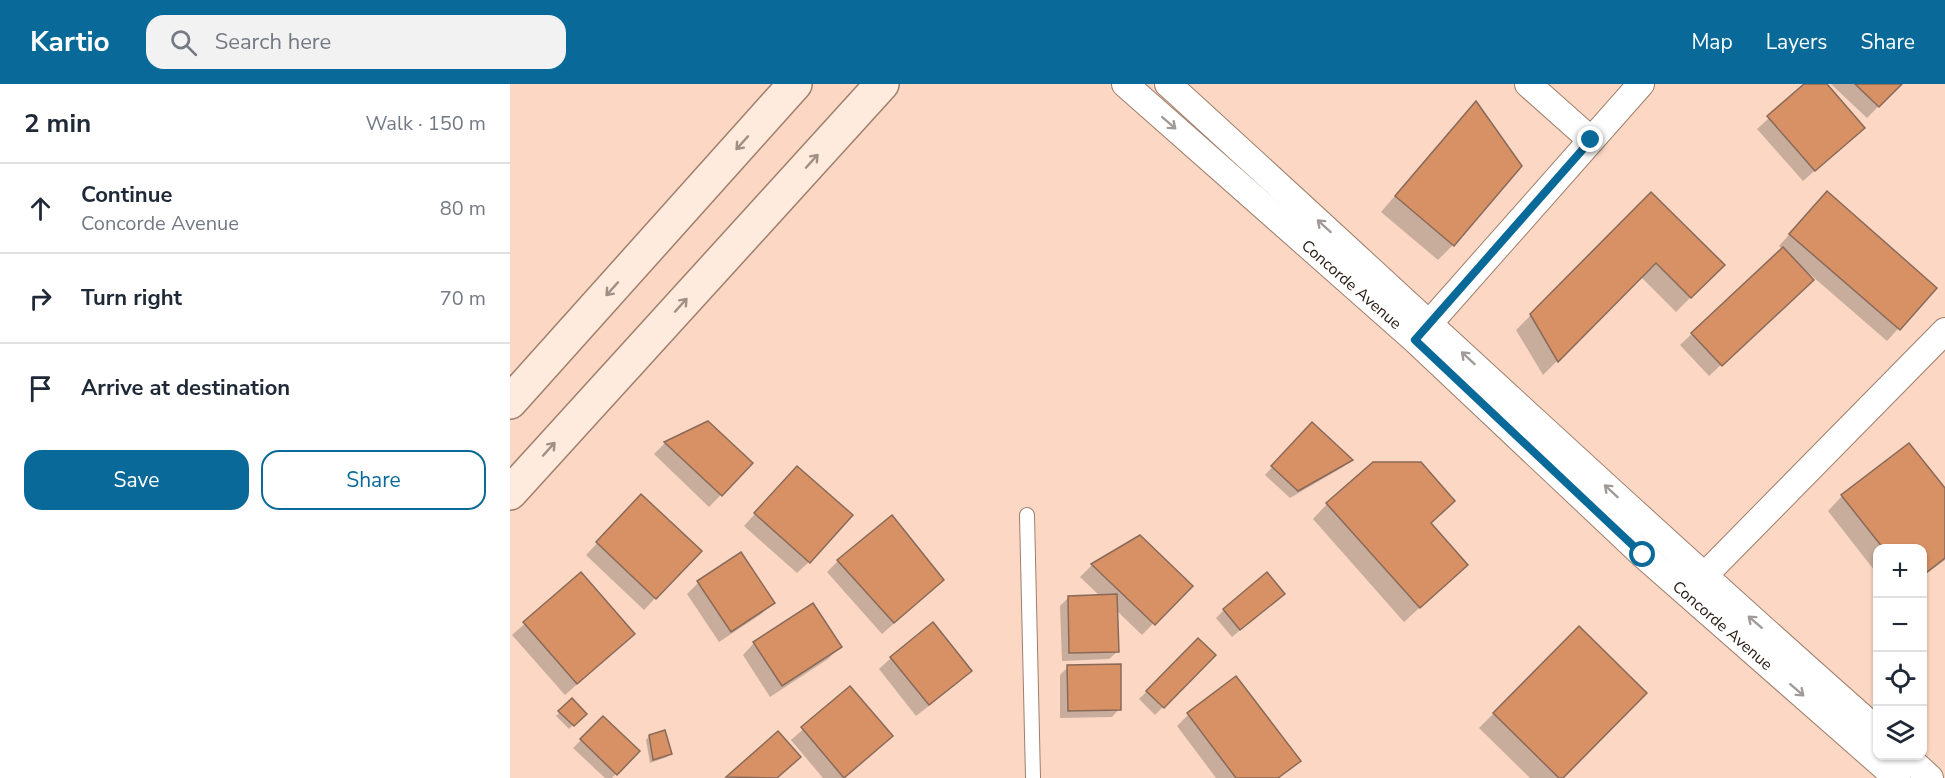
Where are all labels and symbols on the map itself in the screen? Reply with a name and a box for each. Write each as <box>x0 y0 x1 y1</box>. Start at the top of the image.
one-way arrow <box>1161 116 1176 130</box>
route end <box>1577 126 1603 152</box>
one-way arrow <box>735 135 749 150</box>
one-way arrow <box>805 154 819 169</box>
one-way arrow <box>1317 219 1332 233</box>
street label: Concorde Avenue <box>1296 235 1406 335</box>
one-way arrow <box>605 281 619 296</box>
one-way arrow <box>674 298 688 313</box>
one-way arrow <box>1461 351 1476 365</box>
one-way arrow <box>542 442 556 457</box>
one-way arrow <box>1604 484 1619 498</box>
route start <box>1629 541 1655 567</box>
street label: Concorde Avenue <box>1667 576 1777 676</box>
one-way arrow <box>1748 615 1763 629</box>
one-way arrow <box>1789 683 1804 697</box>

